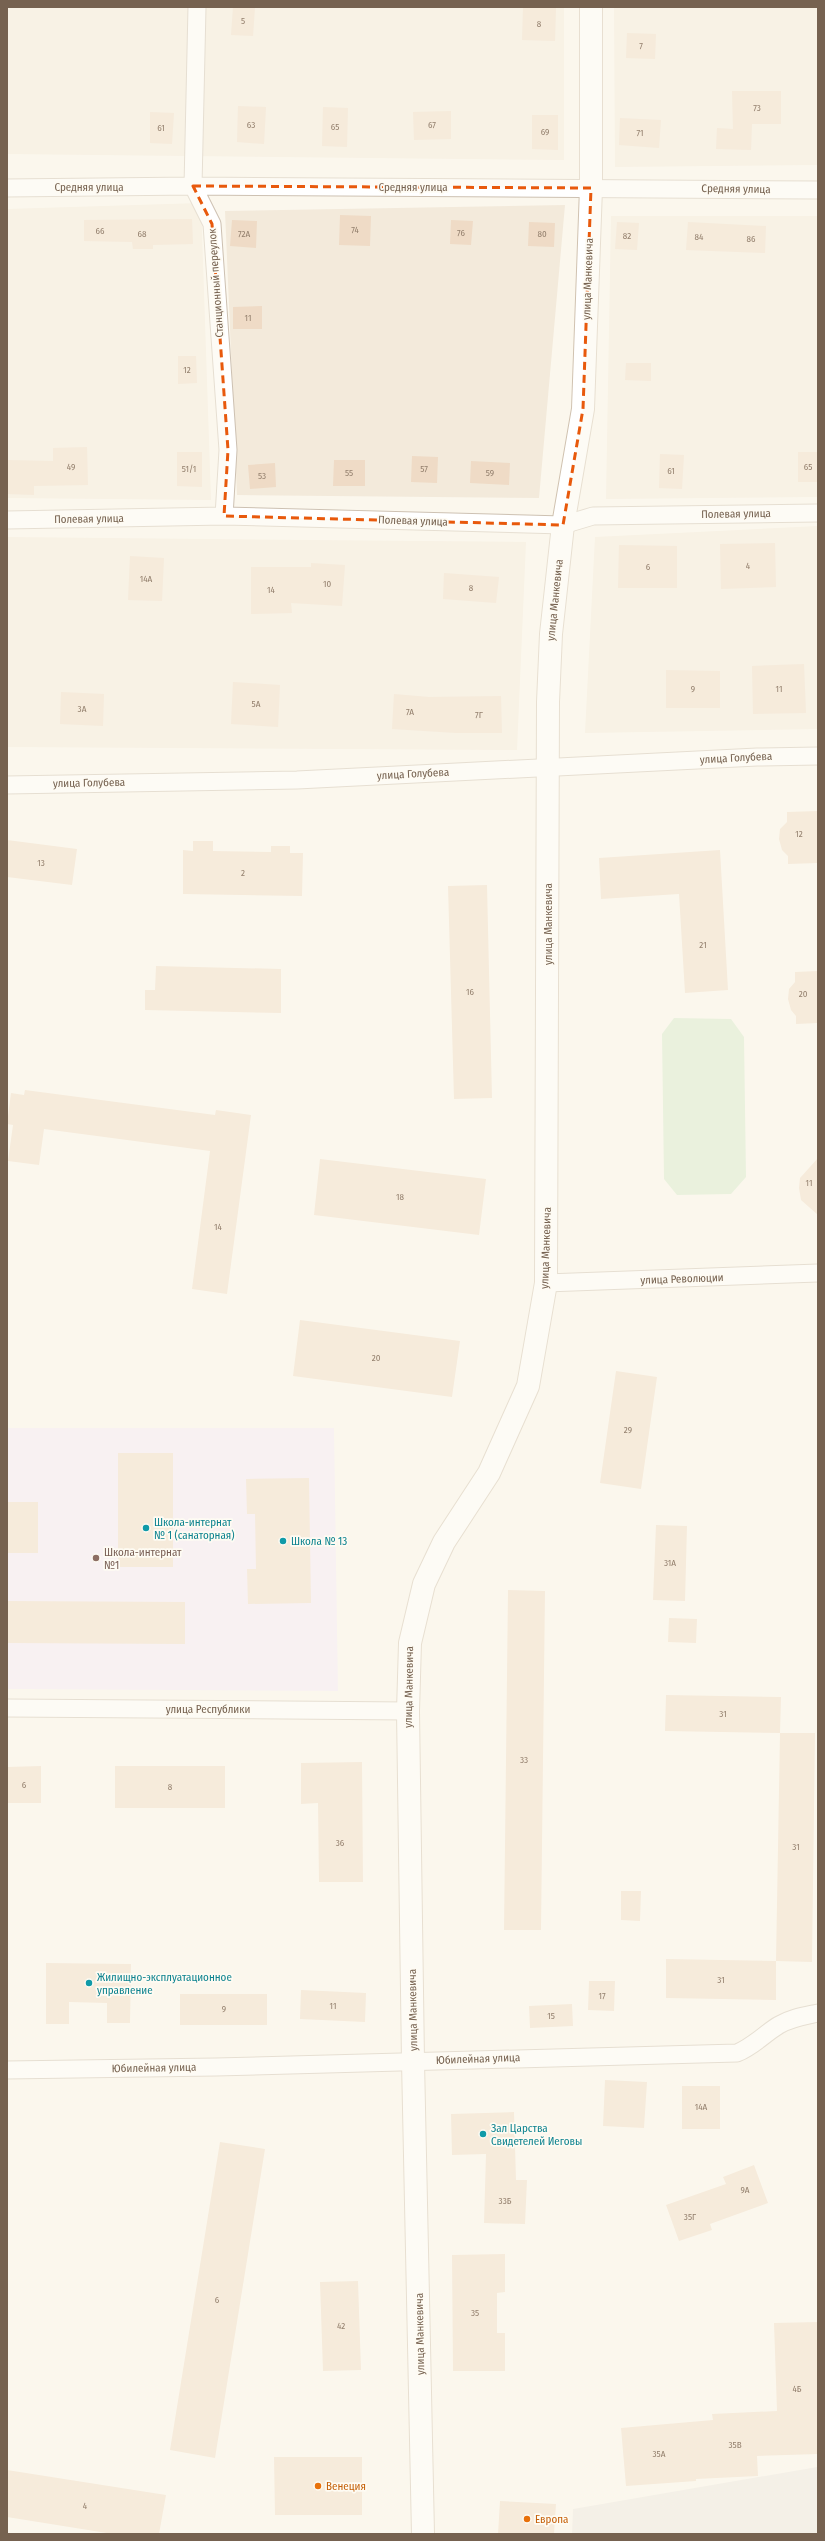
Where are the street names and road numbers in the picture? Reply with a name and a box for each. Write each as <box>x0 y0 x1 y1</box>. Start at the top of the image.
street label: Средняя улица <box>54 181 124 194</box>
street label: Средняя улица <box>378 181 448 194</box>
street label: Средняя улица <box>701 182 771 196</box>
street label: Станционный переулок <box>206 227 226 338</box>
street label: улица Манкевича <box>580 238 596 320</box>
street label: Полевая улица <box>701 507 771 521</box>
street label: Полевая улица <box>54 512 124 526</box>
street label: Полевая улица <box>378 513 448 529</box>
street label: улица Манкевича <box>544 559 566 641</box>
street label: улица Голубева <box>700 750 772 766</box>
street label: улица Голубева <box>377 766 449 782</box>
street label: улица Голубева <box>53 776 125 790</box>
street label: улица Манкевича <box>542 883 555 965</box>
street label: улица Манкевича <box>538 1207 554 1289</box>
street label: улица Революции <box>640 1271 724 1287</box>
street label: улица Манкевича <box>402 1646 416 1728</box>
street label: улица Республики <box>166 1703 250 1716</box>
street label: улица Манкевича <box>406 1969 420 2051</box>
street label: Юбилейная улица <box>436 2051 520 2067</box>
street label: Юбилейная улица <box>112 2061 196 2075</box>
street label: улица Манкевича <box>413 2293 427 2375</box>

